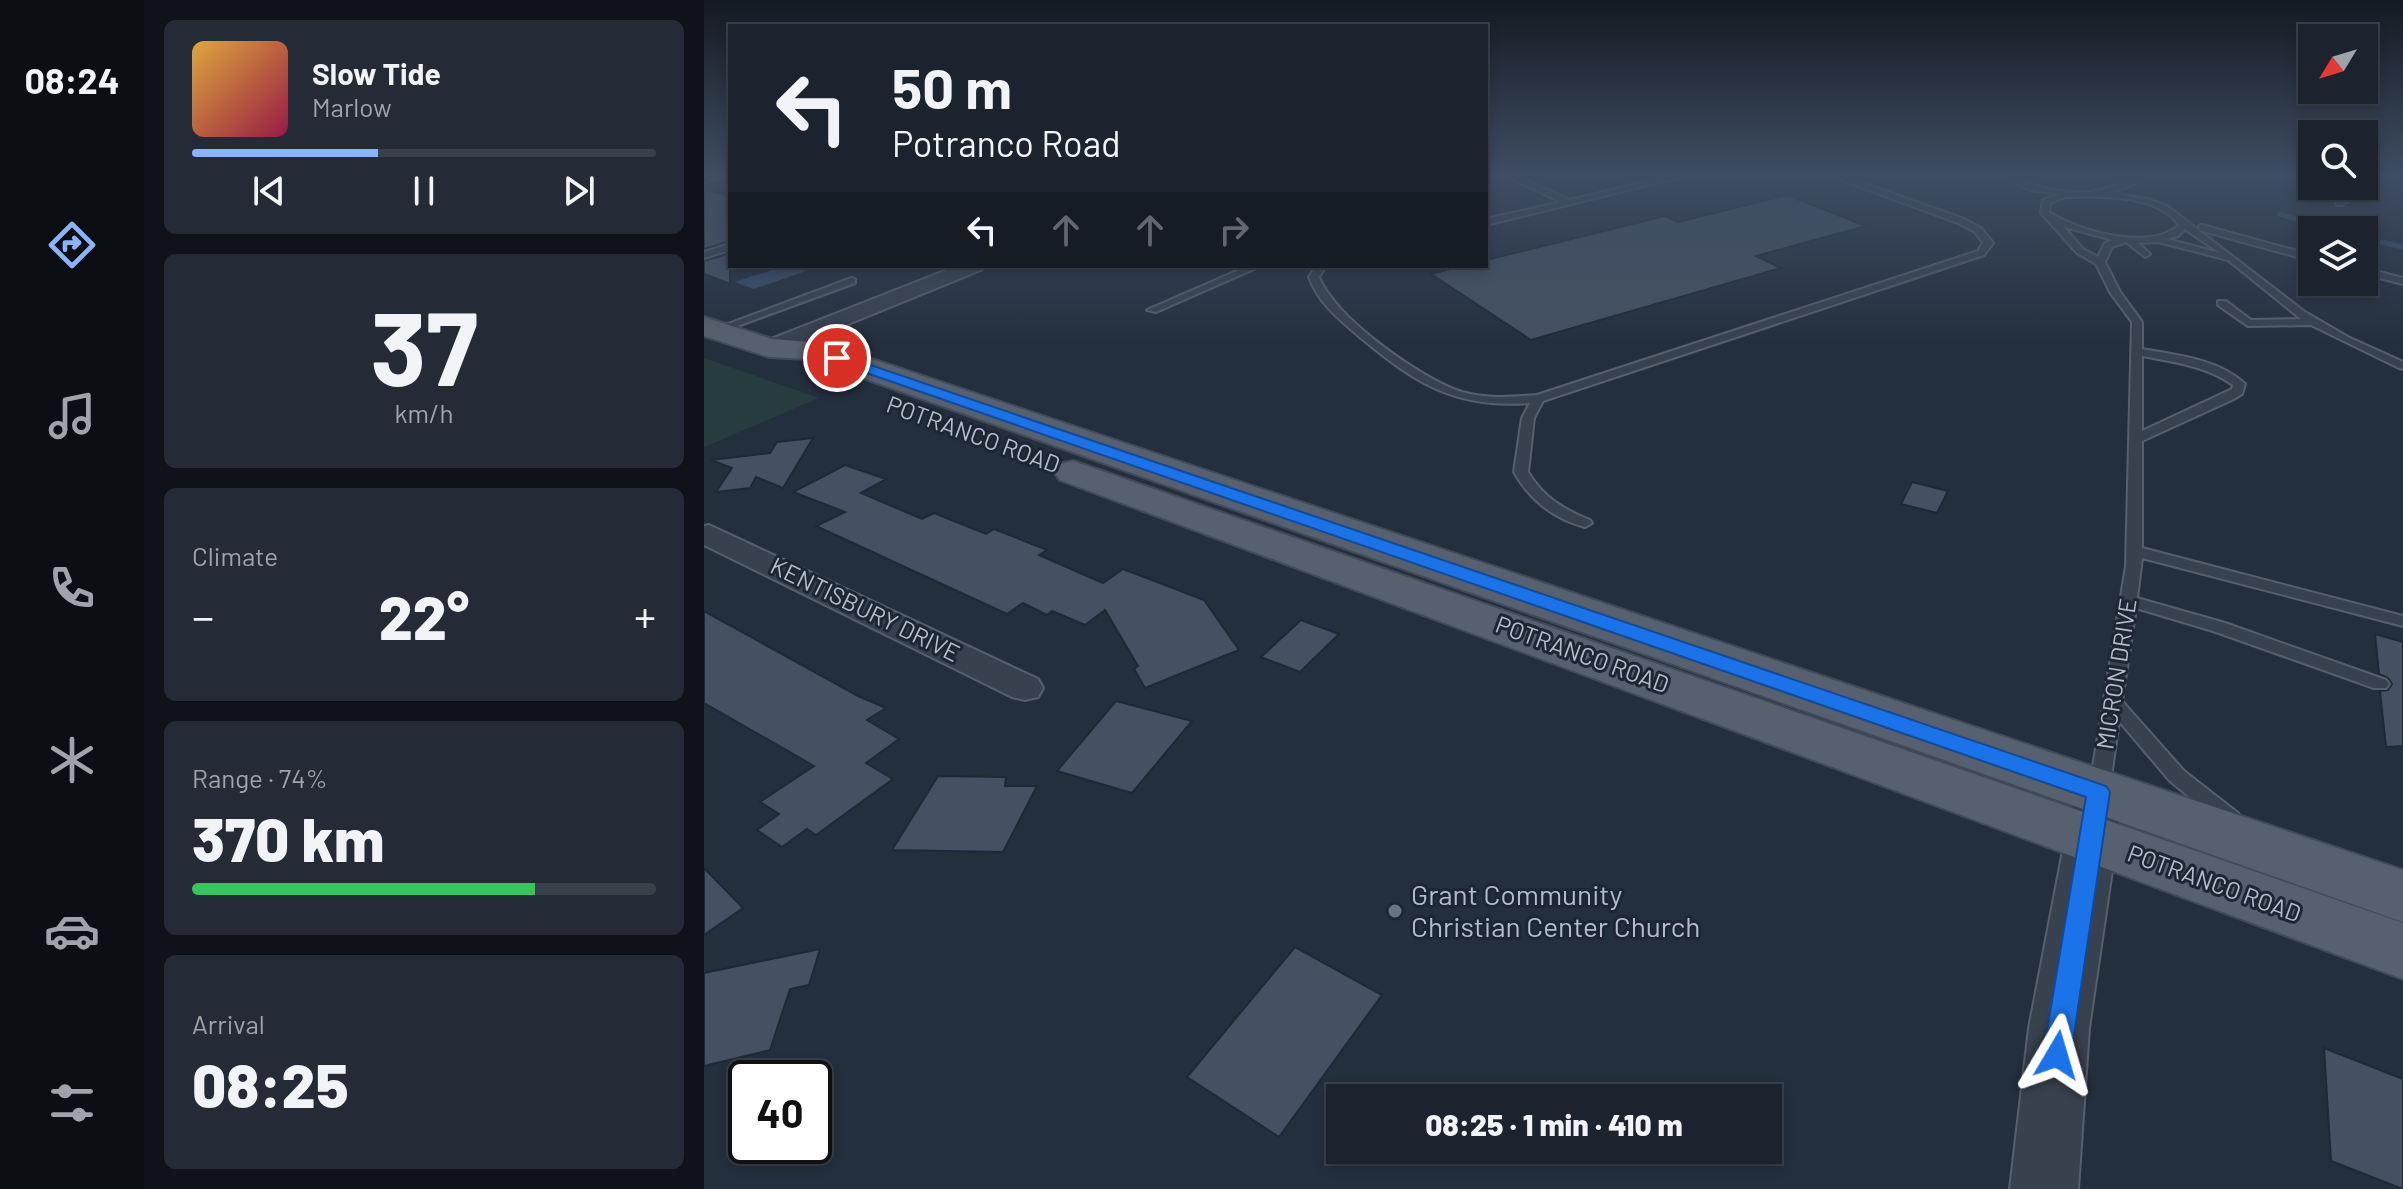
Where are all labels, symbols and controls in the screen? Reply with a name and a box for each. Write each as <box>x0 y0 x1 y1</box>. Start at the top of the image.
north arrow <box>2298 24 2378 104</box>
map controls <box>2298 24 2378 296</box>
text: 50 m <box>892 53 1012 120</box>
text: Slow Tide <box>312 55 441 91</box>
icon: left <box>760 56 864 160</box>
text: 08:24 <box>24 58 120 101</box>
text: Marlow <box>312 91 392 122</box>
button: search <box>2298 120 2378 200</box>
text: Potranco Road <box>892 121 1121 164</box>
icon: previous <box>247 169 291 213</box>
icon: pause <box>402 169 446 213</box>
icon: next <box>557 169 601 213</box>
icon: left <box>960 208 1004 252</box>
icon: ahead <box>1044 208 1088 252</box>
icon: ahead <box>1128 208 1172 252</box>
icon: right <box>1212 208 1256 252</box>
button: layers <box>2298 216 2378 296</box>
icon: directions <box>44 217 100 273</box>
text: 37 <box>370 282 478 407</box>
pin <box>803 324 871 392</box>
icon: arrive <box>815 336 859 380</box>
icon: music <box>44 388 100 444</box>
street label: POTRANCO ROAD <box>883 389 1064 478</box>
text: km/h <box>395 397 453 428</box>
text: Climate <box>192 540 278 571</box>
street label: KENTISBURY DRIVE <box>766 550 965 667</box>
icon: phone <box>44 560 100 616</box>
text: 22° <box>379 580 469 652</box>
text: − <box>192 589 214 642</box>
text: + <box>634 589 656 642</box>
street label: MICRON DRIVE <box>2089 596 2142 751</box>
street label: POTRANCO ROAD <box>1492 609 1673 698</box>
icon: climate <box>44 732 100 788</box>
text: Range · 74% <box>192 762 328 793</box>
text: 370 km <box>192 802 384 874</box>
street label: POTRANCO ROAD <box>2124 838 2305 927</box>
place label: Grant Community Christian Center Church <box>1411 877 1700 943</box>
marker: Grant Community Christian Center Church <box>1386 902 1404 920</box>
icon: car <box>44 903 100 959</box>
text: Arrival <box>192 1008 265 1039</box>
position arrow <box>2015 1013 2099 1097</box>
text: 08:25 <box>192 1048 348 1120</box>
speed limit sign: 40 <box>728 1060 832 1164</box>
icon: filters <box>44 1075 100 1131</box>
text: 08:25 · 1 min · 410 m <box>1425 1106 1683 1142</box>

